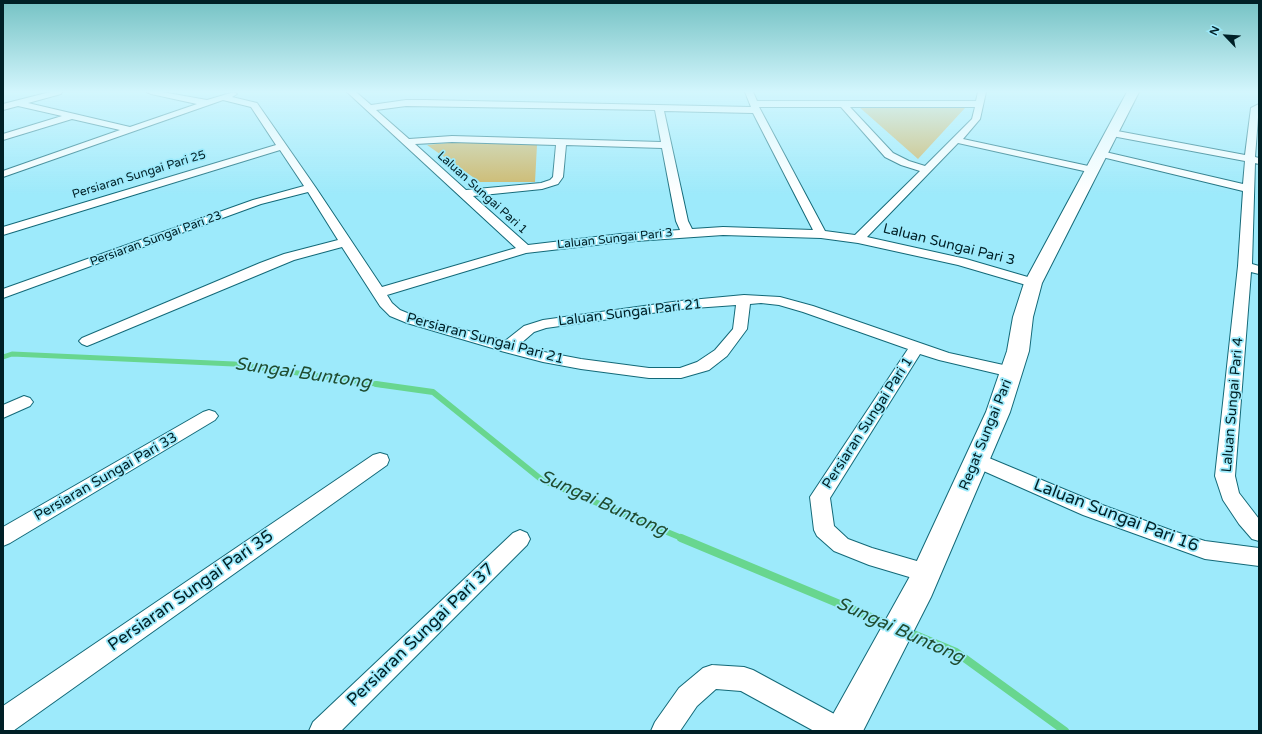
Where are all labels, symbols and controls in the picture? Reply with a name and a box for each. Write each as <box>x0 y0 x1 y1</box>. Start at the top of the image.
north arrow <box>1206 16 1246 56</box>
text: N <box>1207 24 1222 37</box>
street label: Persiaran Sungai Pari 25 <box>70 148 208 202</box>
street label: Laluan Sungai Pari 1 <box>434 149 530 237</box>
street label: Persiaran Sungai Pari 23 <box>88 208 224 270</box>
street label: Laluan Sungai Pari 3 <box>881 220 1017 270</box>
street label: Laluan Sungai Pari 3 <box>556 226 674 252</box>
street label: Laluan Sungai Pari 21 <box>557 296 703 330</box>
street label: Persiaran Sungai Pari 21 <box>404 310 566 368</box>
street label: Laluan Sungai Pari 4 <box>1219 337 1247 473</box>
water label: Sungai Buntong <box>233 354 373 394</box>
street label: Persiaran Sungai Pari 1 <box>819 354 917 492</box>
street label: Regat Sungai Pari <box>956 377 1016 493</box>
street label: Persiaran Sungai Pari 33 <box>32 429 180 525</box>
water label: Sungai Buntong <box>536 466 670 542</box>
street label: Laluan Sungai Pari 16 <box>1031 475 1201 557</box>
street label: Persiaran Sungai Pari 35 <box>104 526 278 656</box>
street label: Persiaran Sungai Pari 37 <box>343 559 499 711</box>
water label: Sungai Buntong <box>833 593 967 669</box>

